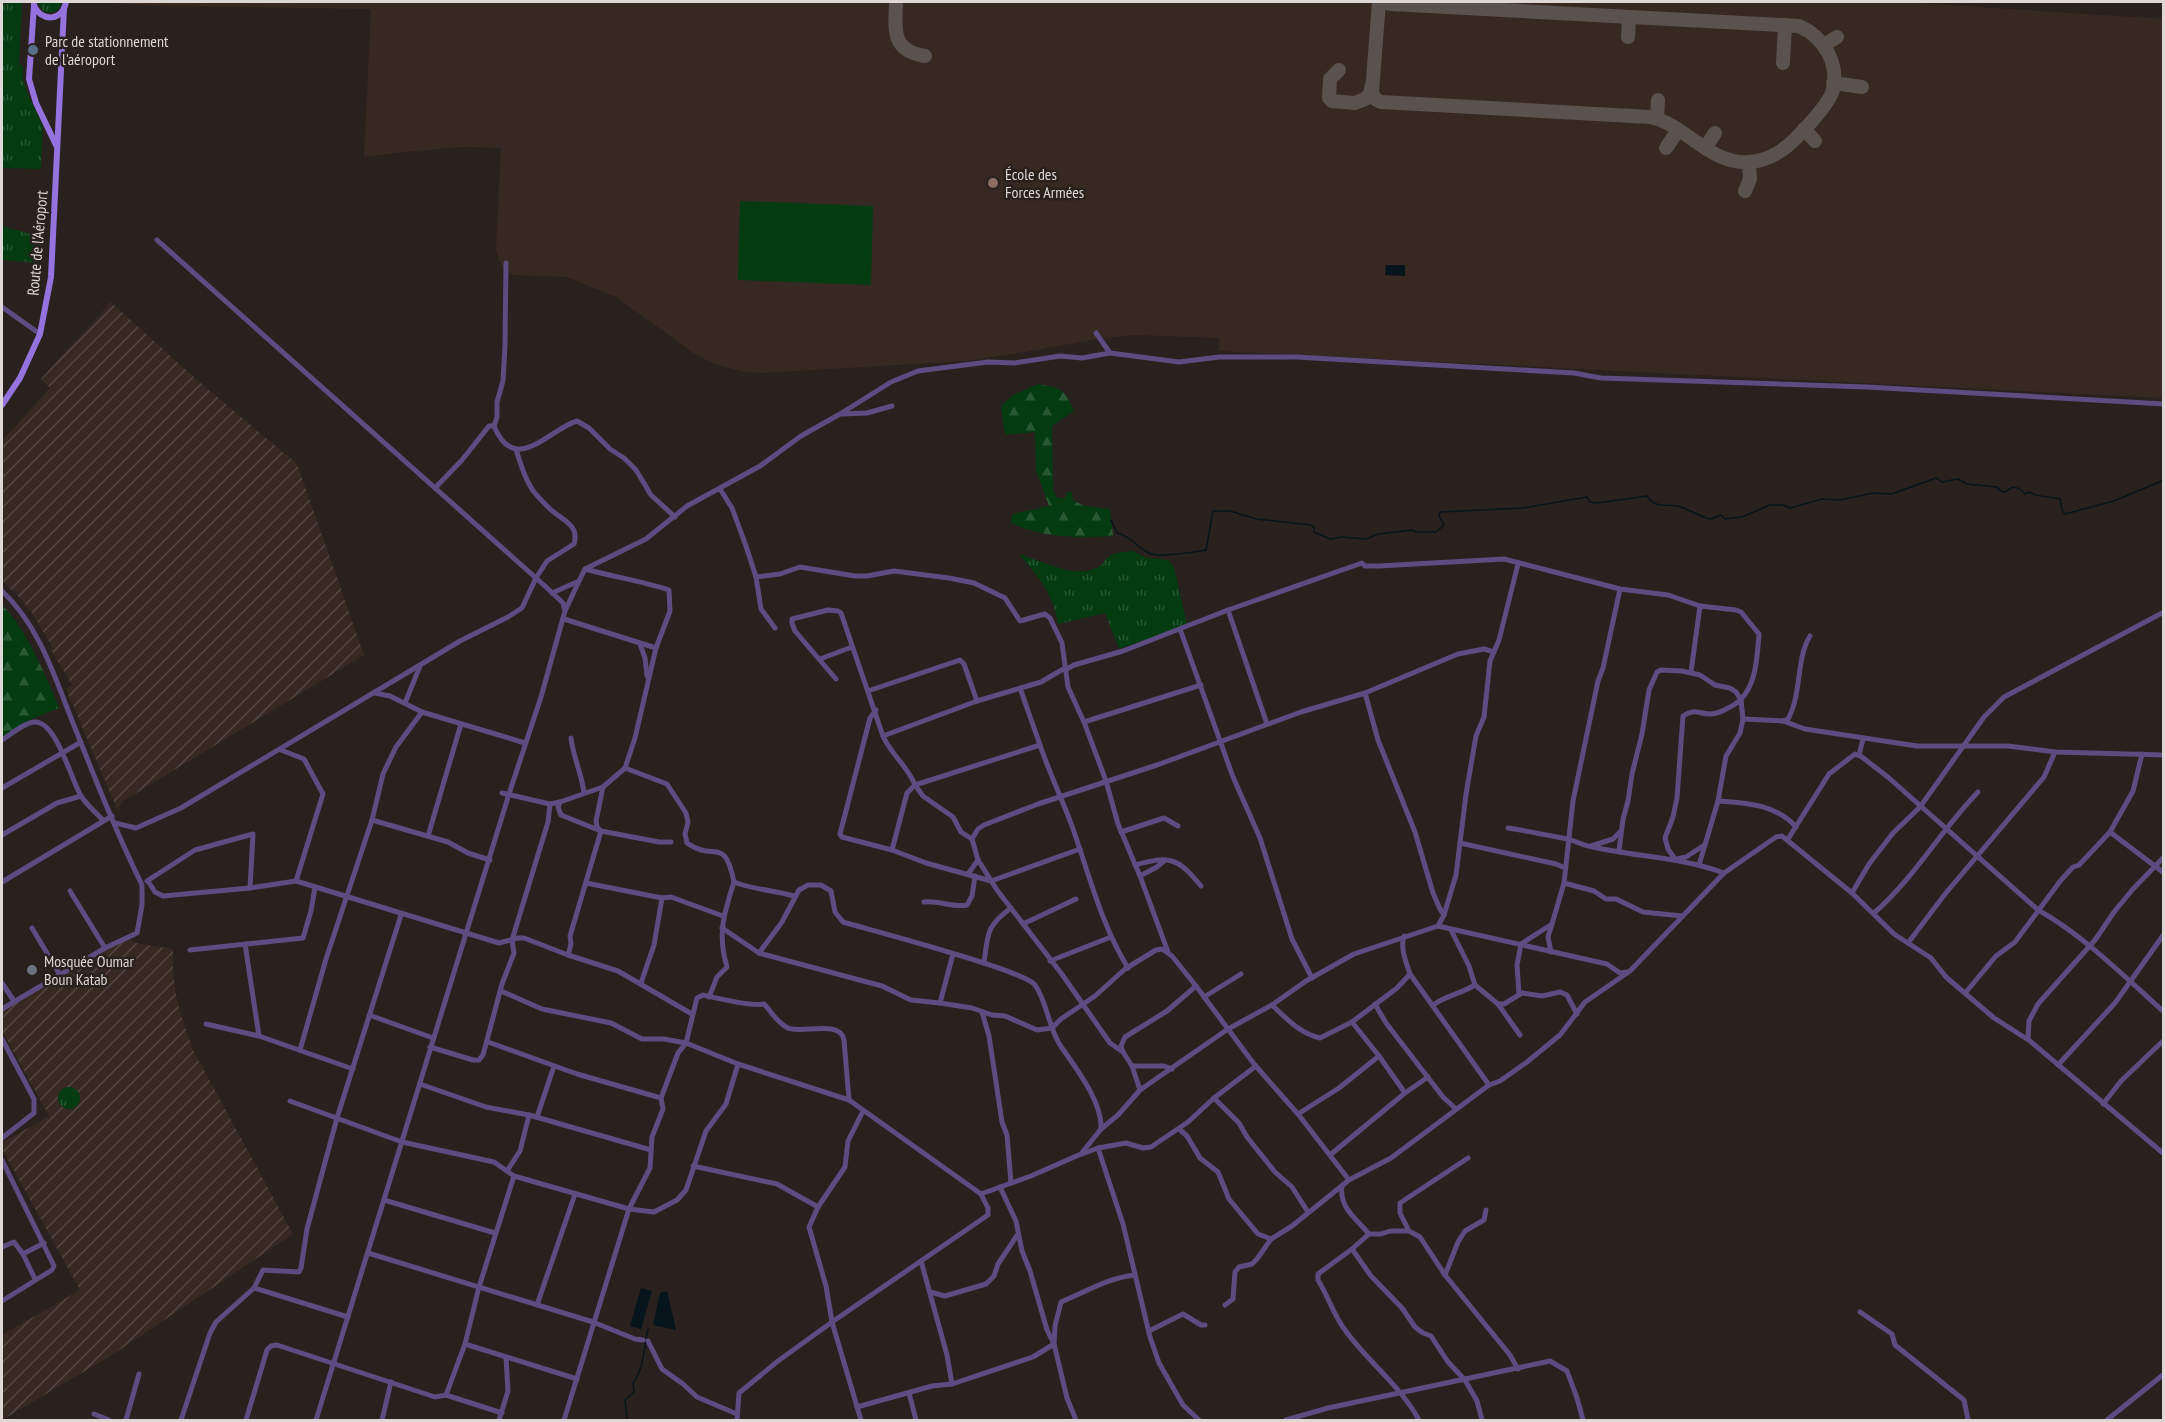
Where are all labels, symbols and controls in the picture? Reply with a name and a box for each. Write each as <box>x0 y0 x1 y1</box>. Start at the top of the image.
place label: Parc de stationnement de l'aéroport <box>45 31 169 69</box>
marker: Parc de stationnement de l'aéroport <box>26 43 40 57</box>
place label: École des Forces Armées <box>1005 164 1084 202</box>
marker: École des Forces Armées <box>986 176 1000 190</box>
street label: Route de l'Aéroport <box>22 189 52 296</box>
place label: Mosquée Oumar Boun Katab <box>44 951 134 989</box>
marker: Mosquée Oumar Boun Katab <box>25 963 39 977</box>

